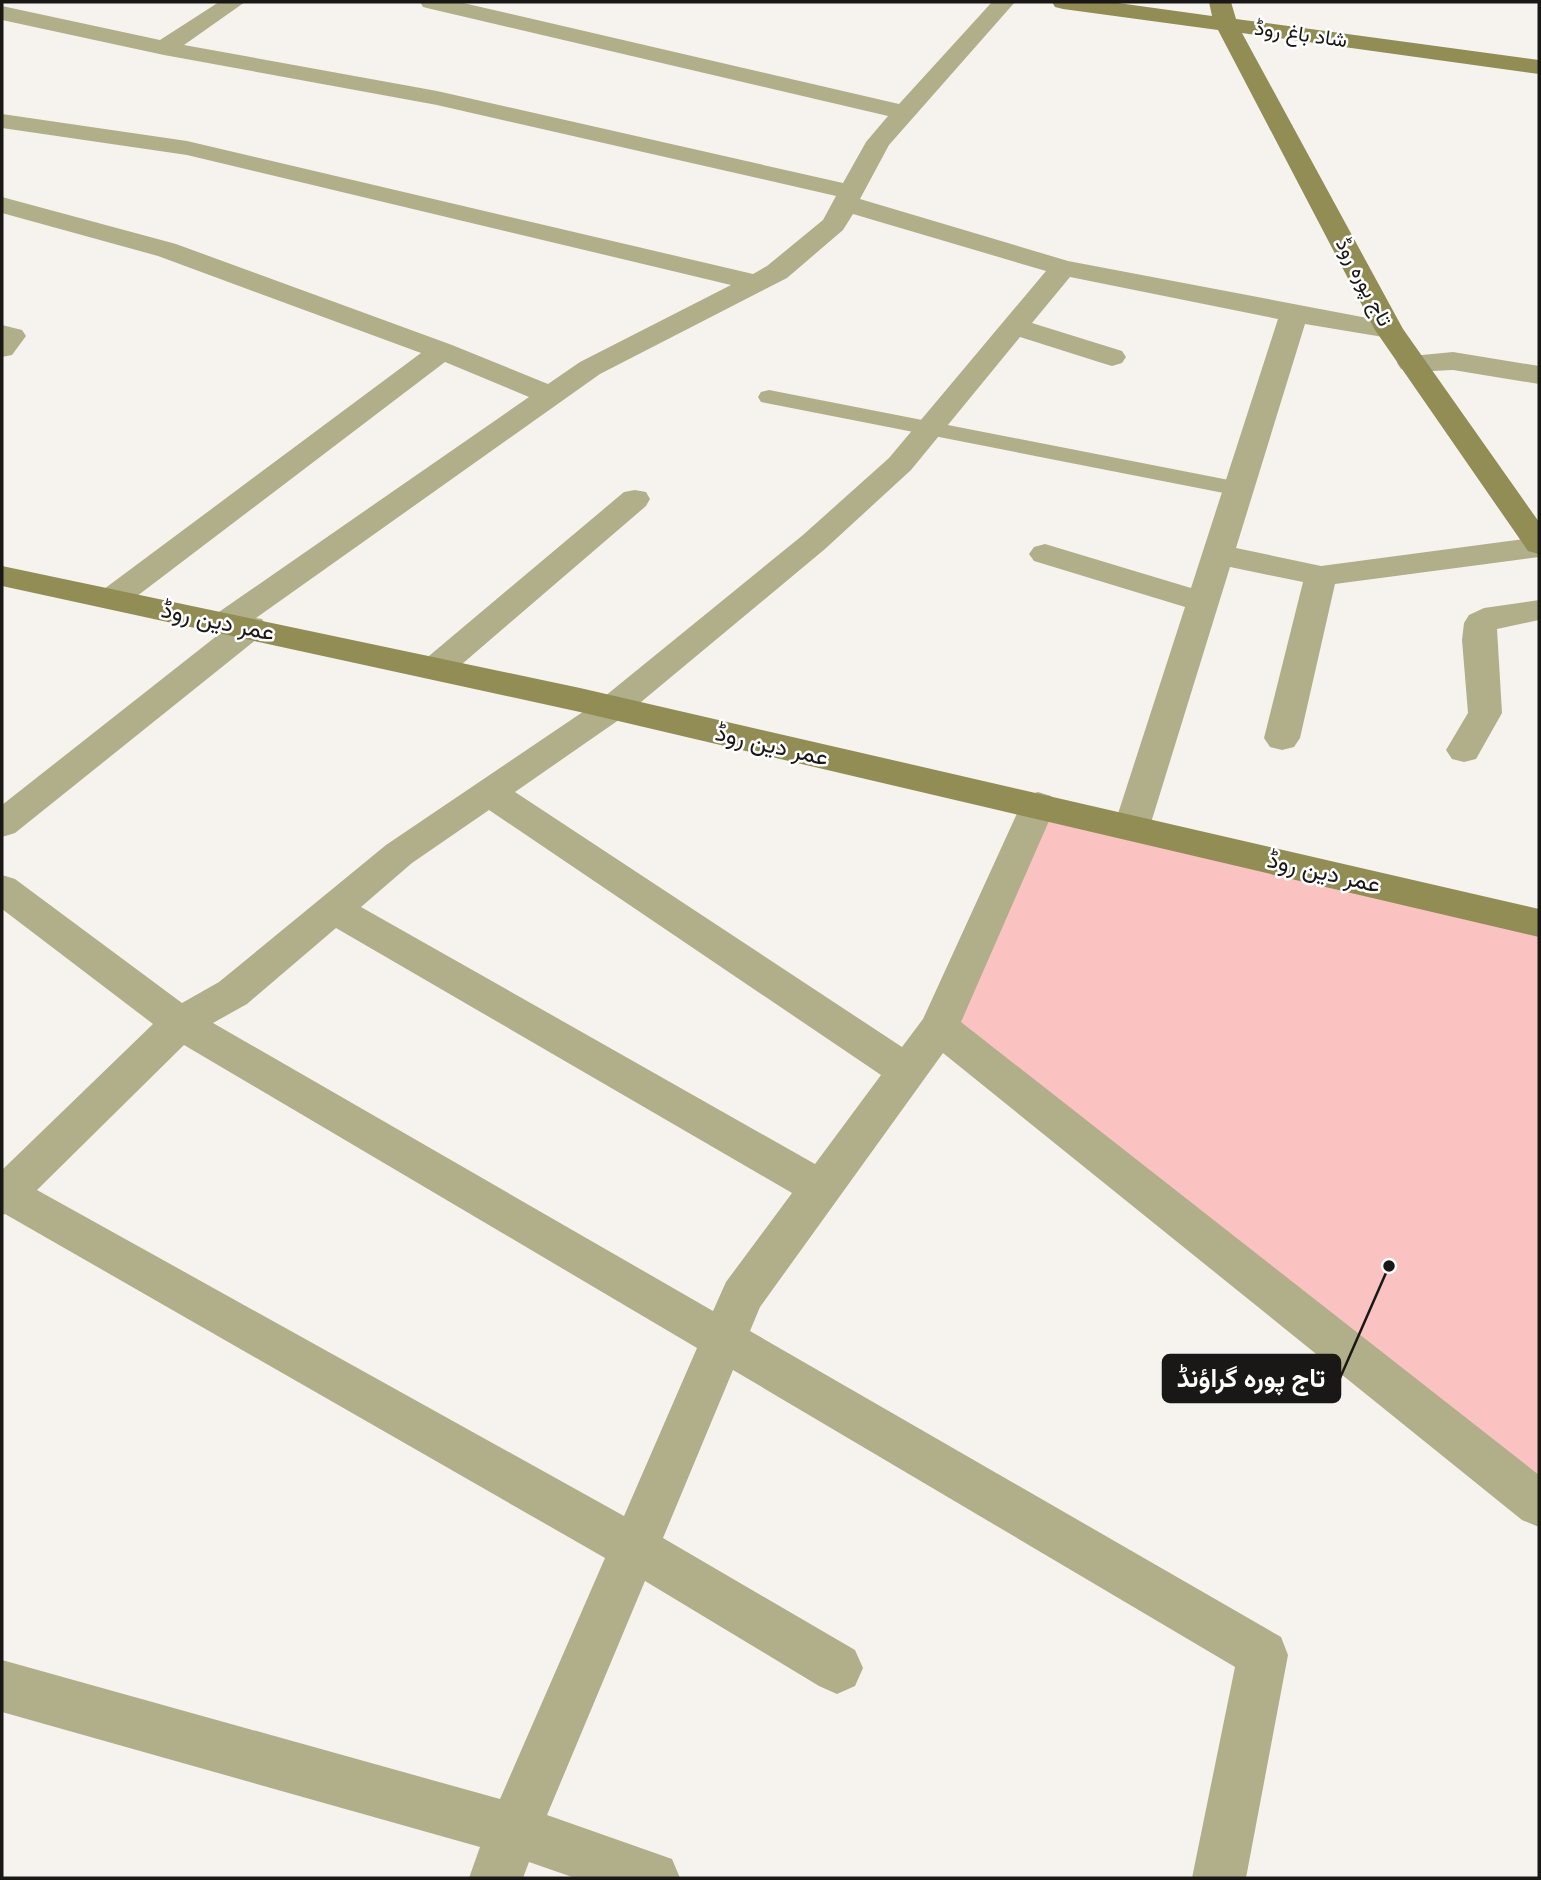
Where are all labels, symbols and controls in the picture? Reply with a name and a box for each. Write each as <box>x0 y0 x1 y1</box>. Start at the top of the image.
street label: شاد باغ روڈ <box>1253 15 1349 54</box>
street label: تاج پورہ روڈ <box>1329 233 1398 331</box>
street label: عمر دین روڈ <box>158 595 277 648</box>
street label: عمر دین روڈ <box>712 718 831 773</box>
street label: عمر دین روڈ <box>1264 845 1383 900</box>
callout: تاج پورہ گراؤنڈ <box>1163 1355 1340 1402</box>
text: تاج پورہ گراؤنڈ <box>1177 1363 1325 1396</box>

